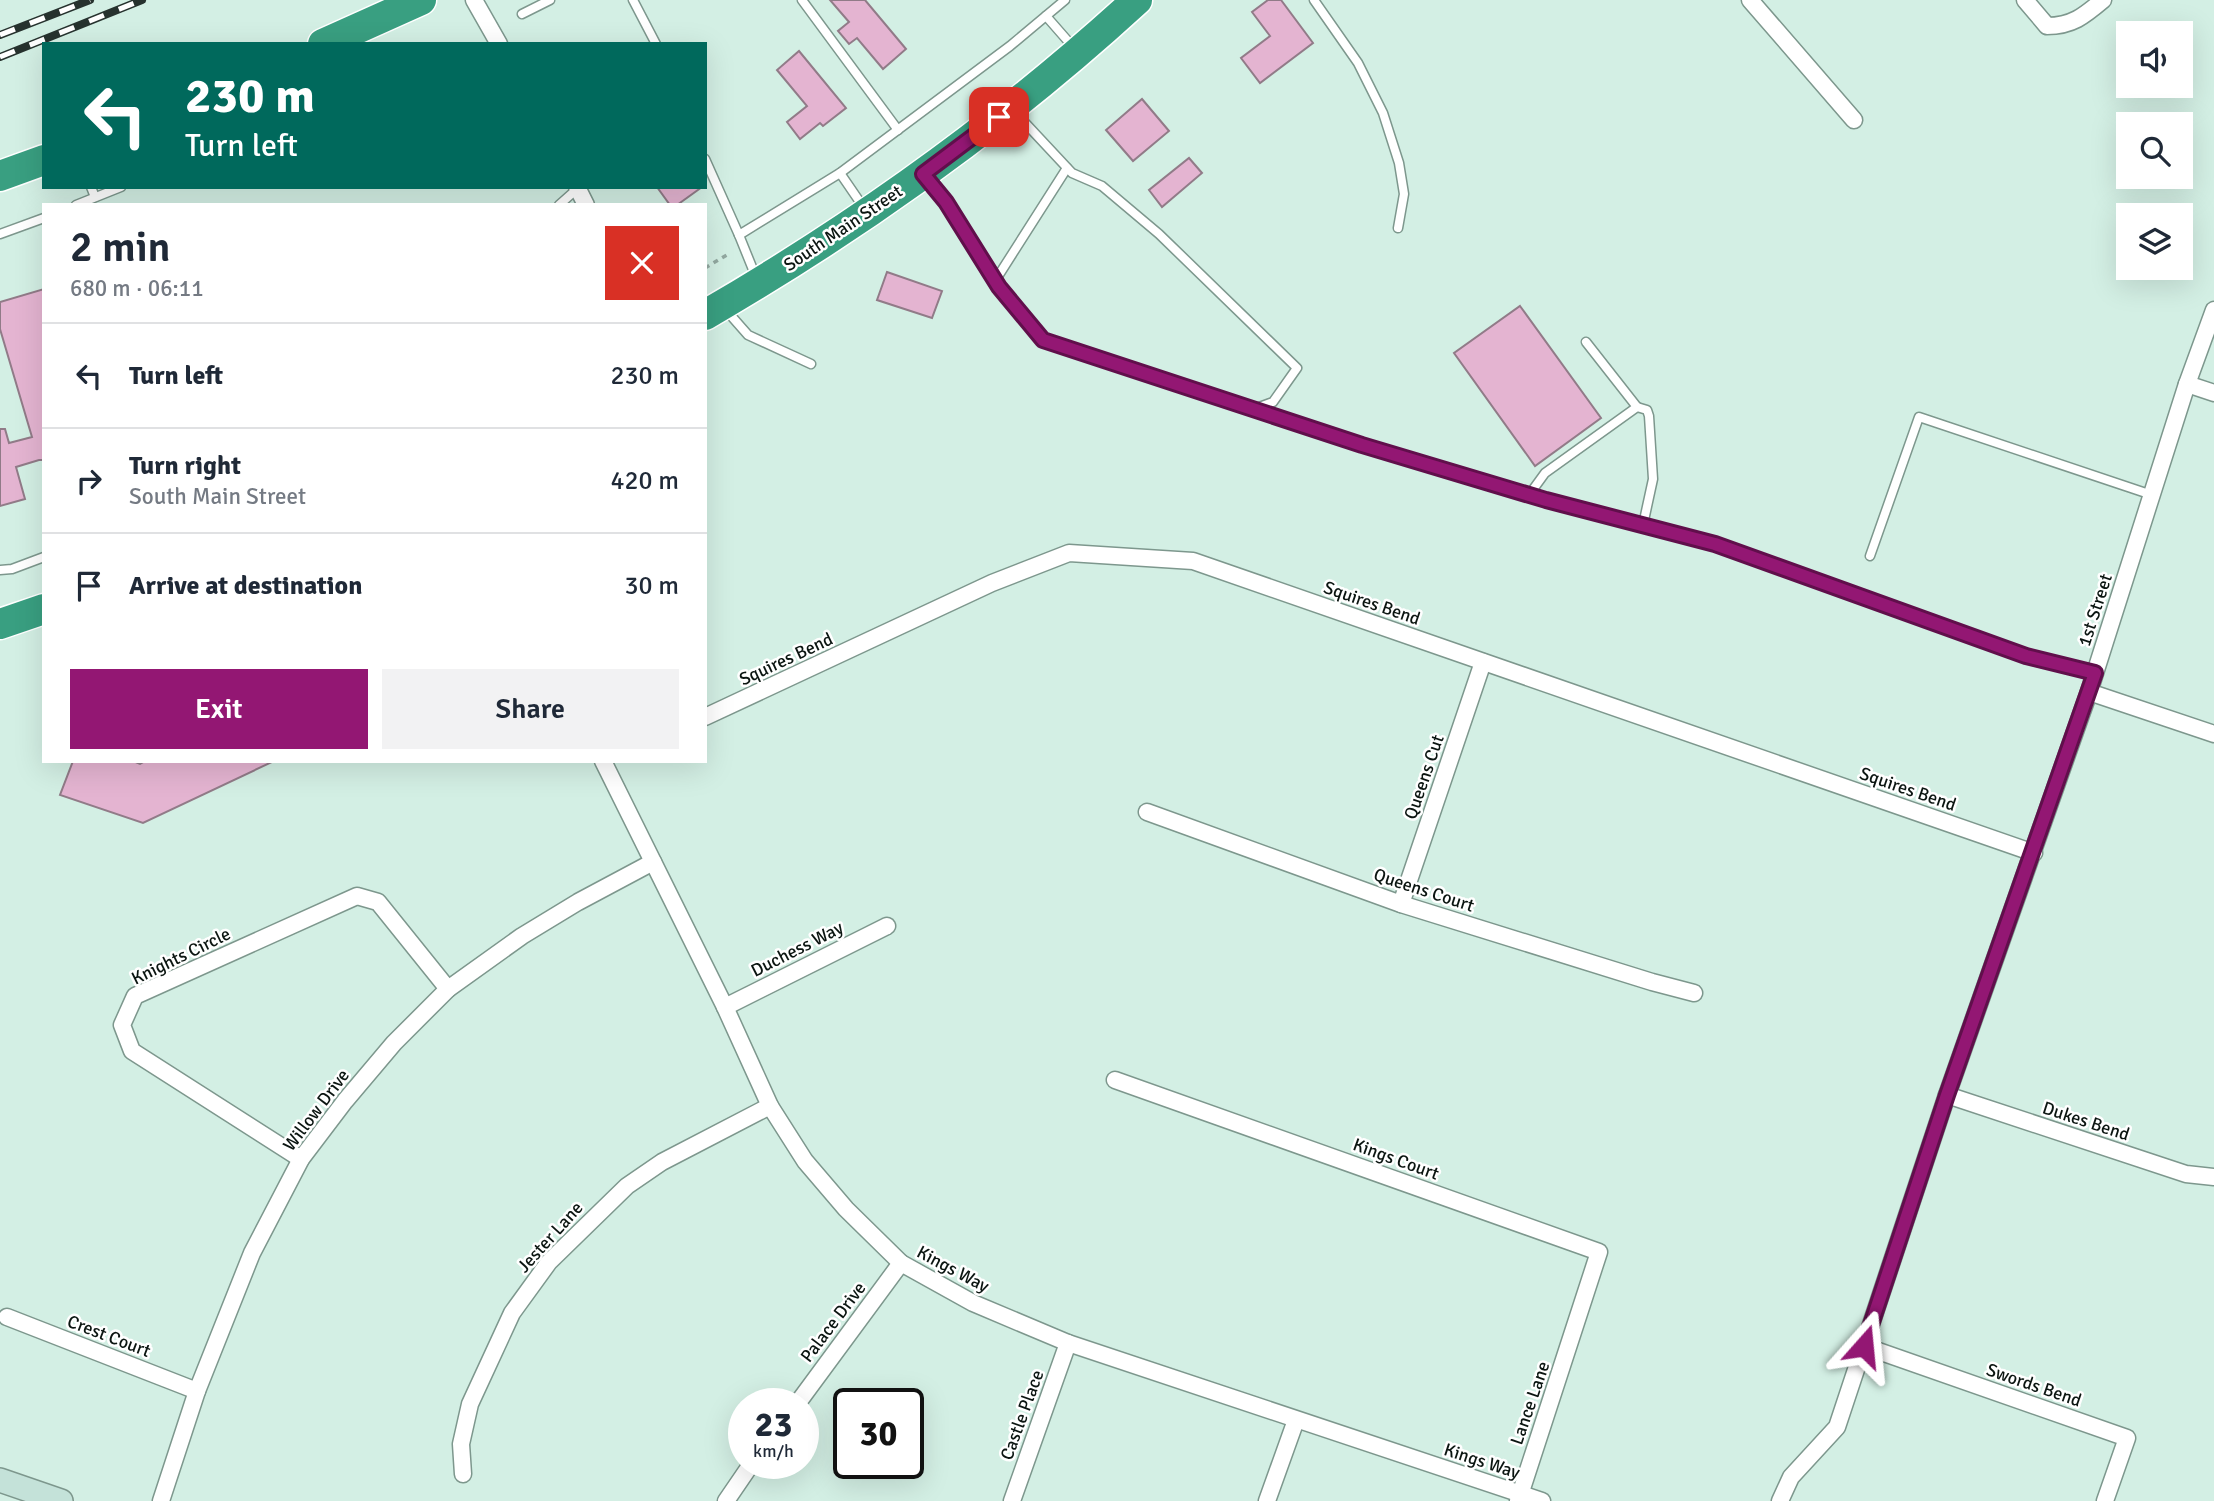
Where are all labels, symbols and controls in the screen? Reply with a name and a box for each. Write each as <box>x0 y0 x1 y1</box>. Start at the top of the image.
map controls <box>2116 21 2193 280</box>
button: sound <box>2116 21 2193 98</box>
text: 230 m <box>185 66 315 126</box>
icon: left <box>70 70 161 161</box>
pin <box>969 87 1029 147</box>
icon: arrive <box>980 98 1018 136</box>
button: search <box>2116 112 2193 189</box>
text: Turn left <box>185 126 298 165</box>
street label: South Main Street <box>779 180 907 276</box>
button: layers <box>2116 203 2193 280</box>
text: 2 min <box>70 222 171 273</box>
button: close <box>605 226 679 300</box>
text: 680 m · 06:11 <box>70 274 204 303</box>
icon: left <box>70 357 108 395</box>
text: Turn left <box>129 360 223 392</box>
text: 230 m <box>610 360 679 392</box>
text: Turn right <box>129 450 241 482</box>
icon: right <box>70 462 108 500</box>
text: 420 m <box>610 465 679 497</box>
text: South Main Street <box>129 482 306 511</box>
icon: arrive <box>70 567 108 605</box>
text: Arrive at destination <box>129 570 362 602</box>
text: 30 m <box>624 570 679 602</box>
street label: 1st Street <box>2073 571 2117 649</box>
street label: Squires Bend <box>1321 576 1423 630</box>
street label: Squires Bend <box>736 628 836 690</box>
button: Exit <box>70 669 368 749</box>
button: Share <box>382 669 679 749</box>
street label: Queens Cut <box>1399 732 1449 822</box>
street label: Squires Bend <box>1857 762 1959 816</box>
street label: Queens Court <box>1371 863 1477 917</box>
street label: Duchess Way <box>747 916 847 982</box>
street label: Knights Circle <box>128 923 234 989</box>
street label: Willow Drive <box>278 1065 354 1155</box>
street label: Dukes Bend <box>2040 1097 2132 1145</box>
street label: Kings Court <box>1350 1133 1442 1185</box>
street label: Jester Lane <box>512 1197 588 1277</box>
street label: Kings Way <box>913 1241 993 1297</box>
street label: Palace Drive <box>796 1277 870 1367</box>
position arrow <box>1827 1309 1901 1383</box>
street label: Crest Court <box>64 1310 154 1362</box>
street label: Lance Lane <box>1505 1358 1555 1448</box>
street label: Swords Bend <box>1984 1358 2084 1412</box>
street label: Castle Place <box>996 1367 1048 1463</box>
speed limit sign: 30 <box>833 1388 924 1479</box>
text: 23 <box>755 1403 792 1446</box>
street label: Kings Way <box>1441 1438 1523 1484</box>
text: km/h <box>753 1440 794 1462</box>

